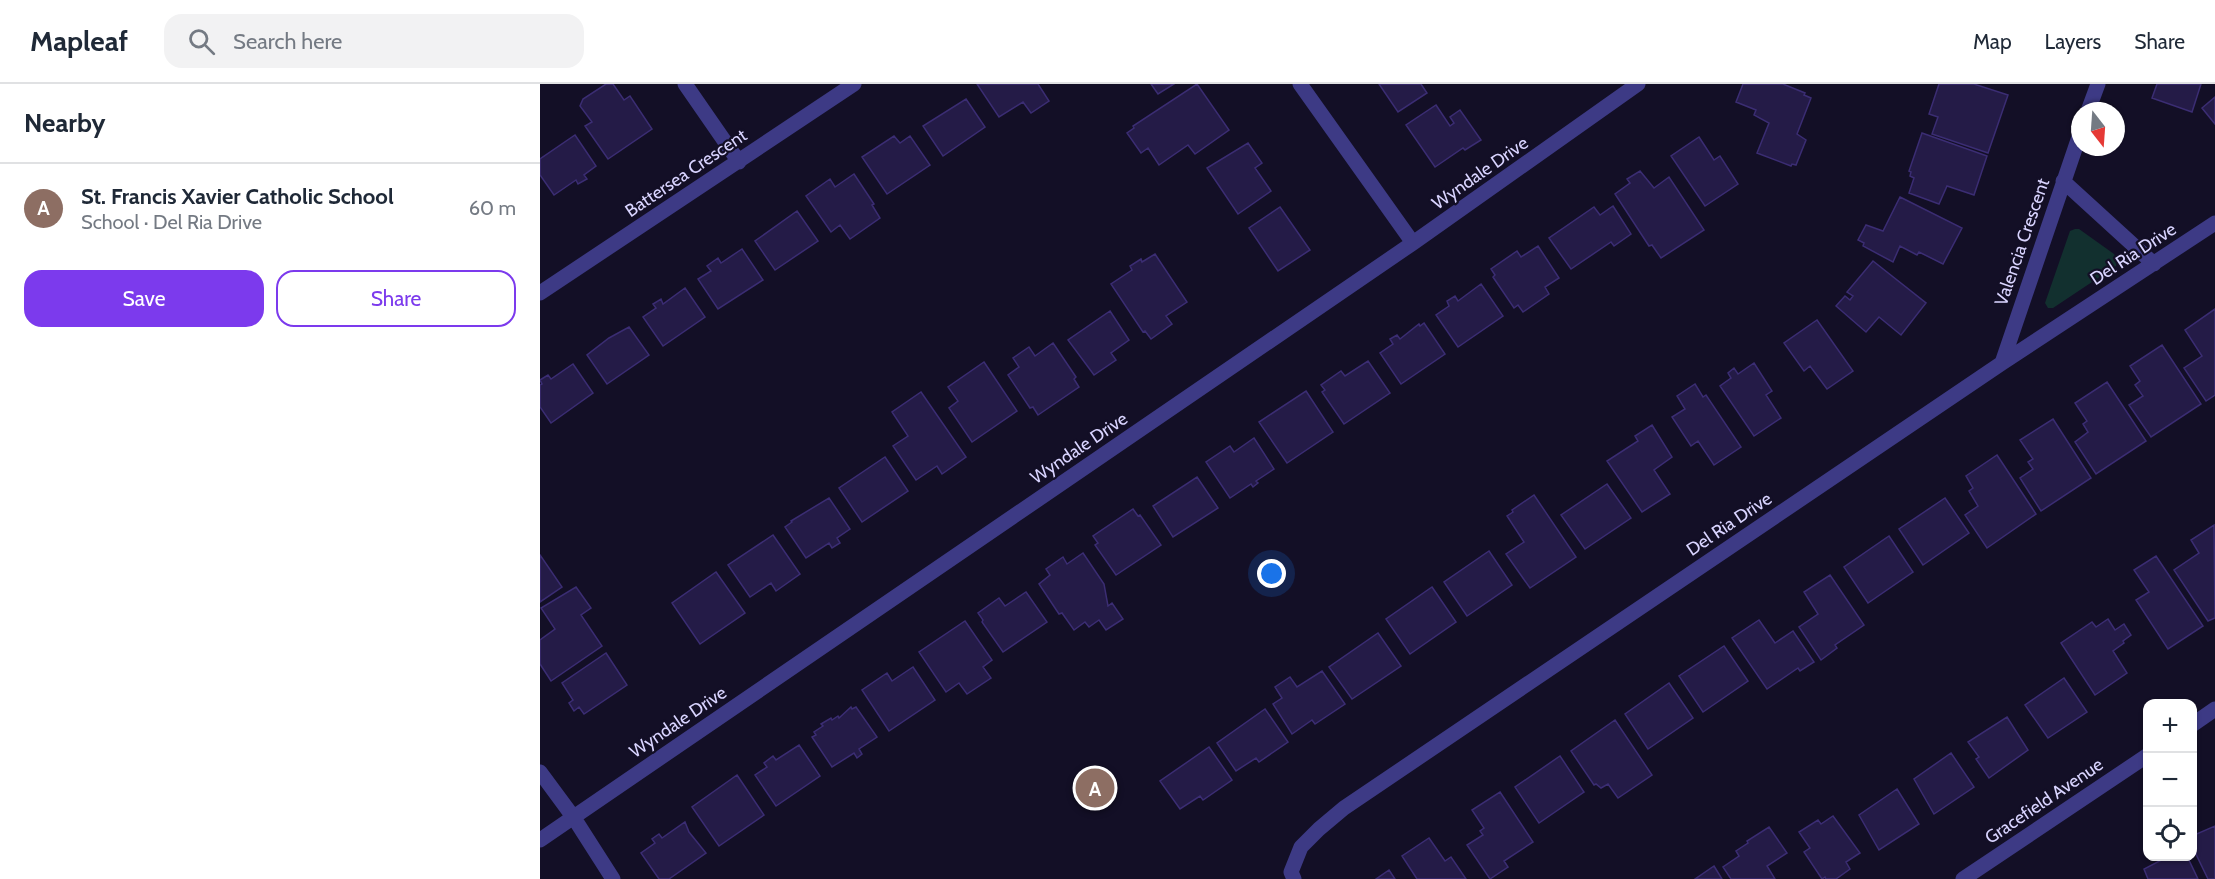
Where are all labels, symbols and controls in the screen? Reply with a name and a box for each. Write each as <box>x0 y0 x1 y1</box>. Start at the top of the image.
search box <box>164 14 584 68</box>
text: Mapleaf <box>30 24 128 58</box>
icon: search <box>185 25 218 58</box>
text: Search here <box>233 28 342 55</box>
text: Map <box>1973 29 2012 54</box>
text: Layers <box>2045 29 2101 54</box>
text: Share <box>2134 29 2185 54</box>
north arrow <box>2071 102 2125 156</box>
text: Nearby <box>24 107 105 139</box>
street label: Battersea Crescent <box>621 124 751 222</box>
street label: Wyndale Drive <box>1428 132 1532 214</box>
street label: Valencia Crescent <box>1990 175 2054 309</box>
text: St. Francis Xavier Catholic School <box>81 183 394 210</box>
text: A <box>37 196 50 220</box>
text: 60 m <box>469 196 516 220</box>
text: School · Del Ria Drive <box>81 210 262 234</box>
street label: Del Ria Drive <box>2086 218 2180 290</box>
button: Save <box>24 270 264 327</box>
button: Share <box>276 270 516 327</box>
street label: Wyndale Drive <box>1026 407 1132 489</box>
street label: Del Ria Drive <box>1682 487 1776 561</box>
your location <box>1257 559 1286 588</box>
street label: Wyndale Drive <box>625 681 731 763</box>
map controls <box>2143 699 2197 861</box>
button: + <box>2143 699 2197 753</box>
street label: Gracefield Avenue <box>1981 753 2107 849</box>
button: − <box>2143 753 2197 807</box>
pin: A <box>1076 766 1114 810</box>
button: locate <box>2143 807 2197 861</box>

